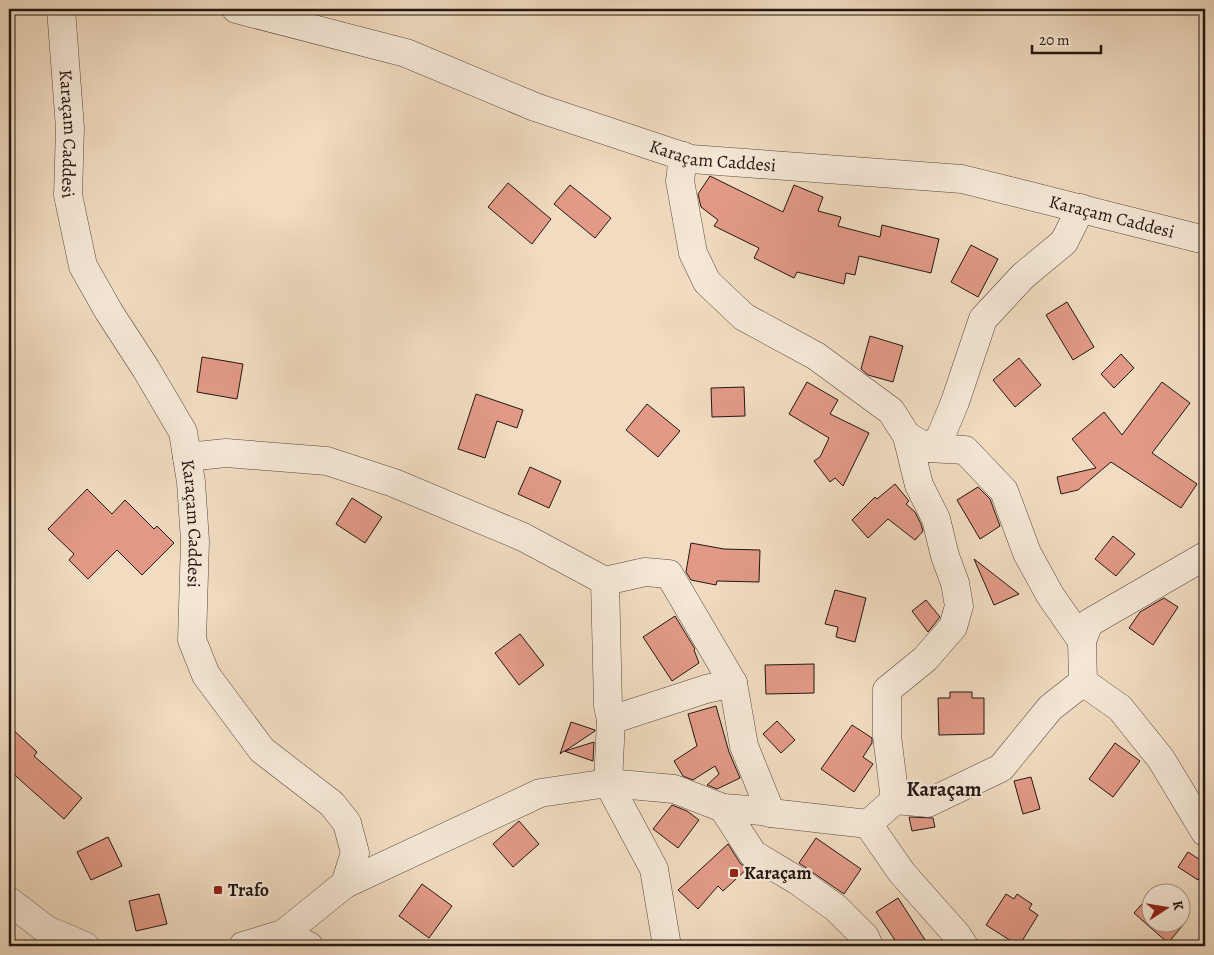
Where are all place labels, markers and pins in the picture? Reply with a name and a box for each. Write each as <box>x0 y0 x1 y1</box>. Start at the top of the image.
place label: Karaçam <box>744 861 812 885</box>
marker: Karaçam <box>728 867 740 879</box>
place label: Trafo <box>228 878 269 902</box>
marker: Trafo <box>212 884 224 896</box>

